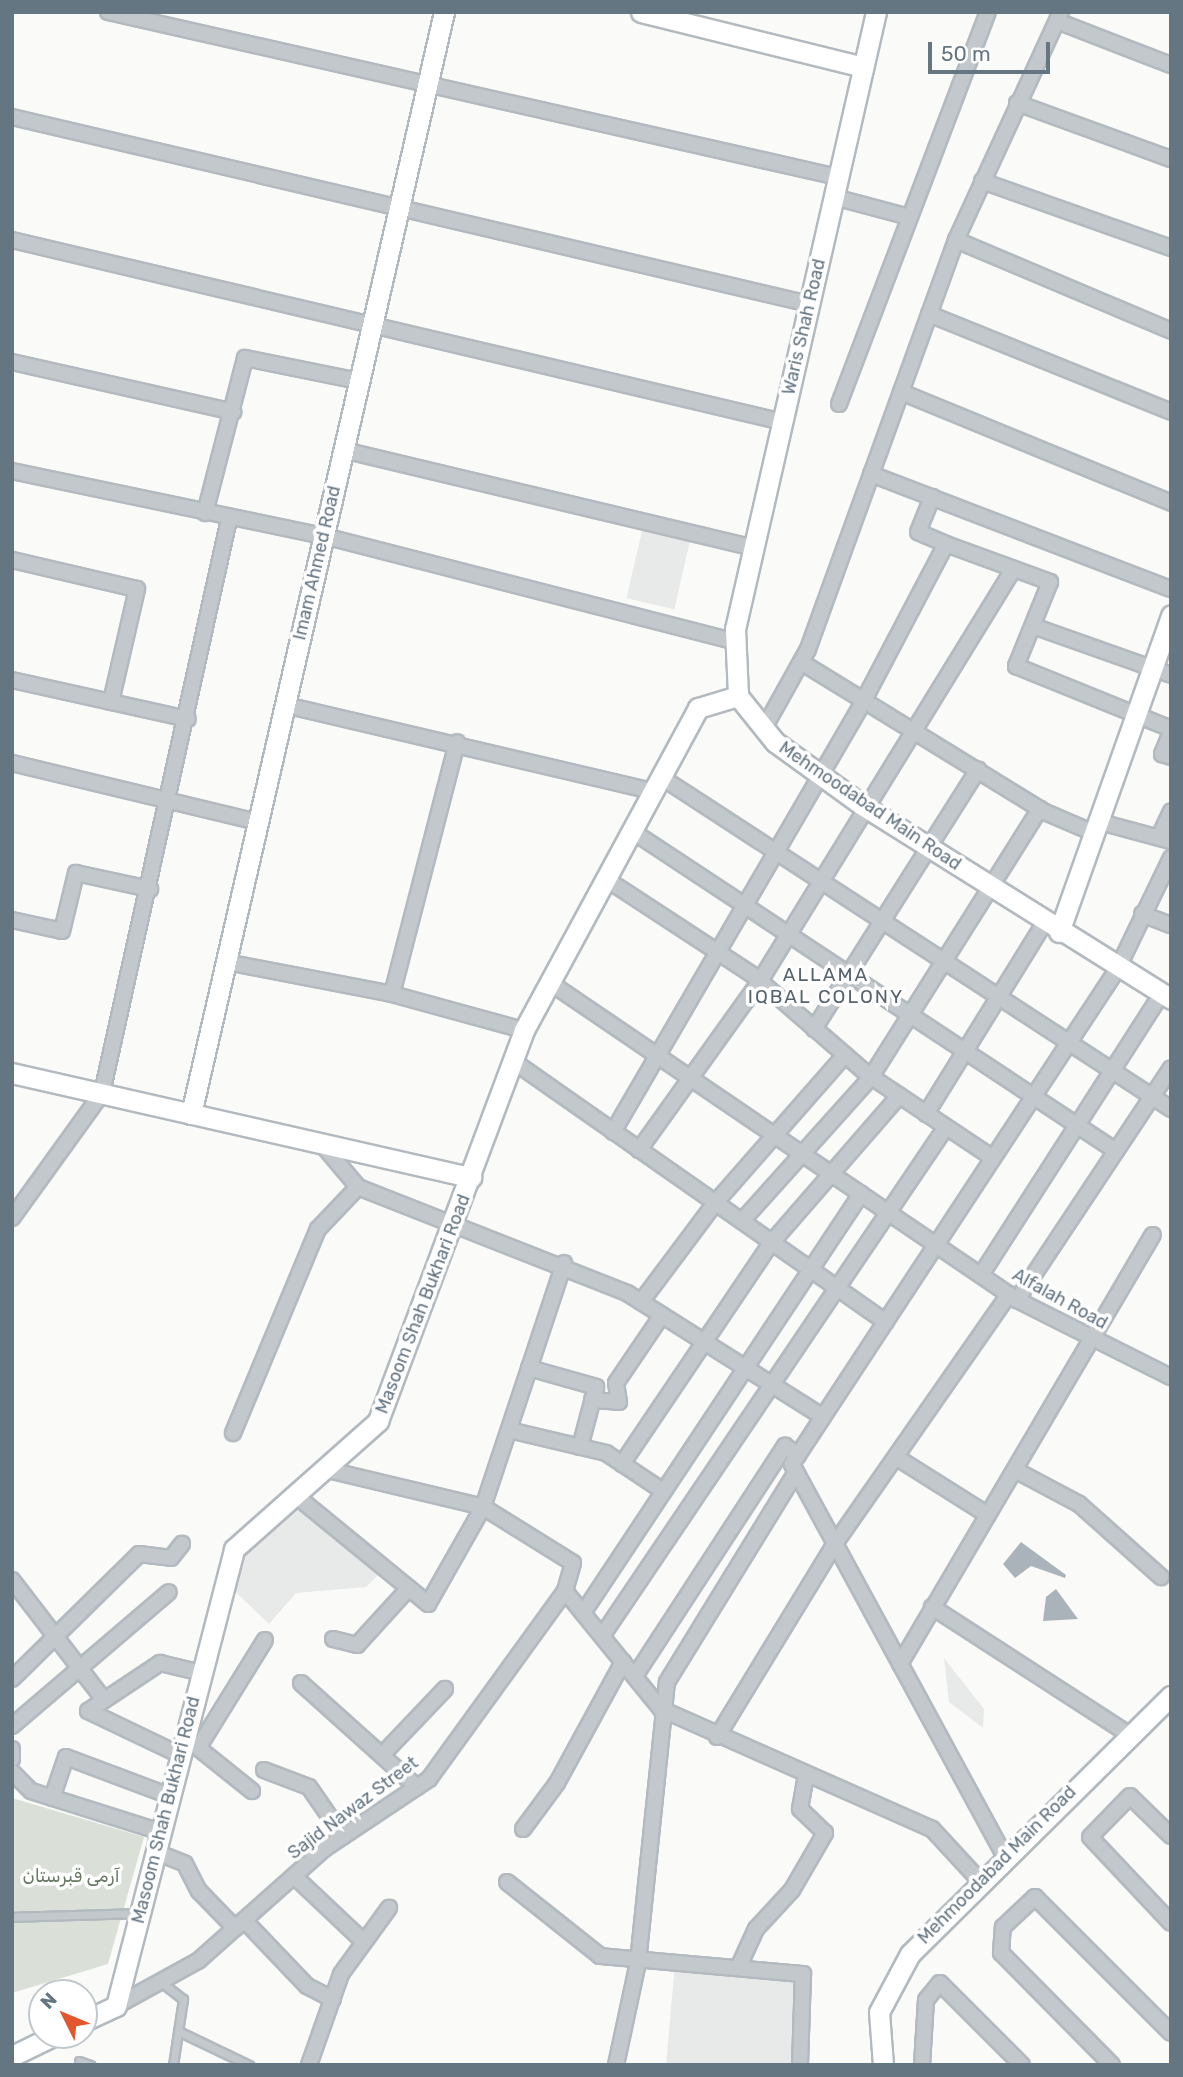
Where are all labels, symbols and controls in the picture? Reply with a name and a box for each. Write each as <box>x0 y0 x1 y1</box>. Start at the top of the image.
scale bar <box>931 28 1054 72</box>
text: 50 m <box>941 41 991 66</box>
street label: Waris Shah Road <box>778 257 830 397</box>
street label: Imam Ahmed Road <box>289 484 345 642</box>
street label: Mehmoodabad Main Road <box>775 737 965 875</box>
district label: ALLAMA IQBAL COLONY <box>749 964 903 1008</box>
street label: Masoom Shah Bukhari Road <box>371 1191 475 1417</box>
street label: Alfalah Road <box>1009 1264 1111 1334</box>
street label: Masoom Shah Bukhari Road <box>127 1694 205 1926</box>
street label: Sajid Nawaz Street <box>284 1752 422 1864</box>
street label: Mehmoodabad Main Road <box>913 1781 1081 1949</box>
park label: آرمی قبرستان <box>22 1865 120 1887</box>
north arrow <box>28 1979 98 2049</box>
text: N <box>36 1988 62 2014</box>

